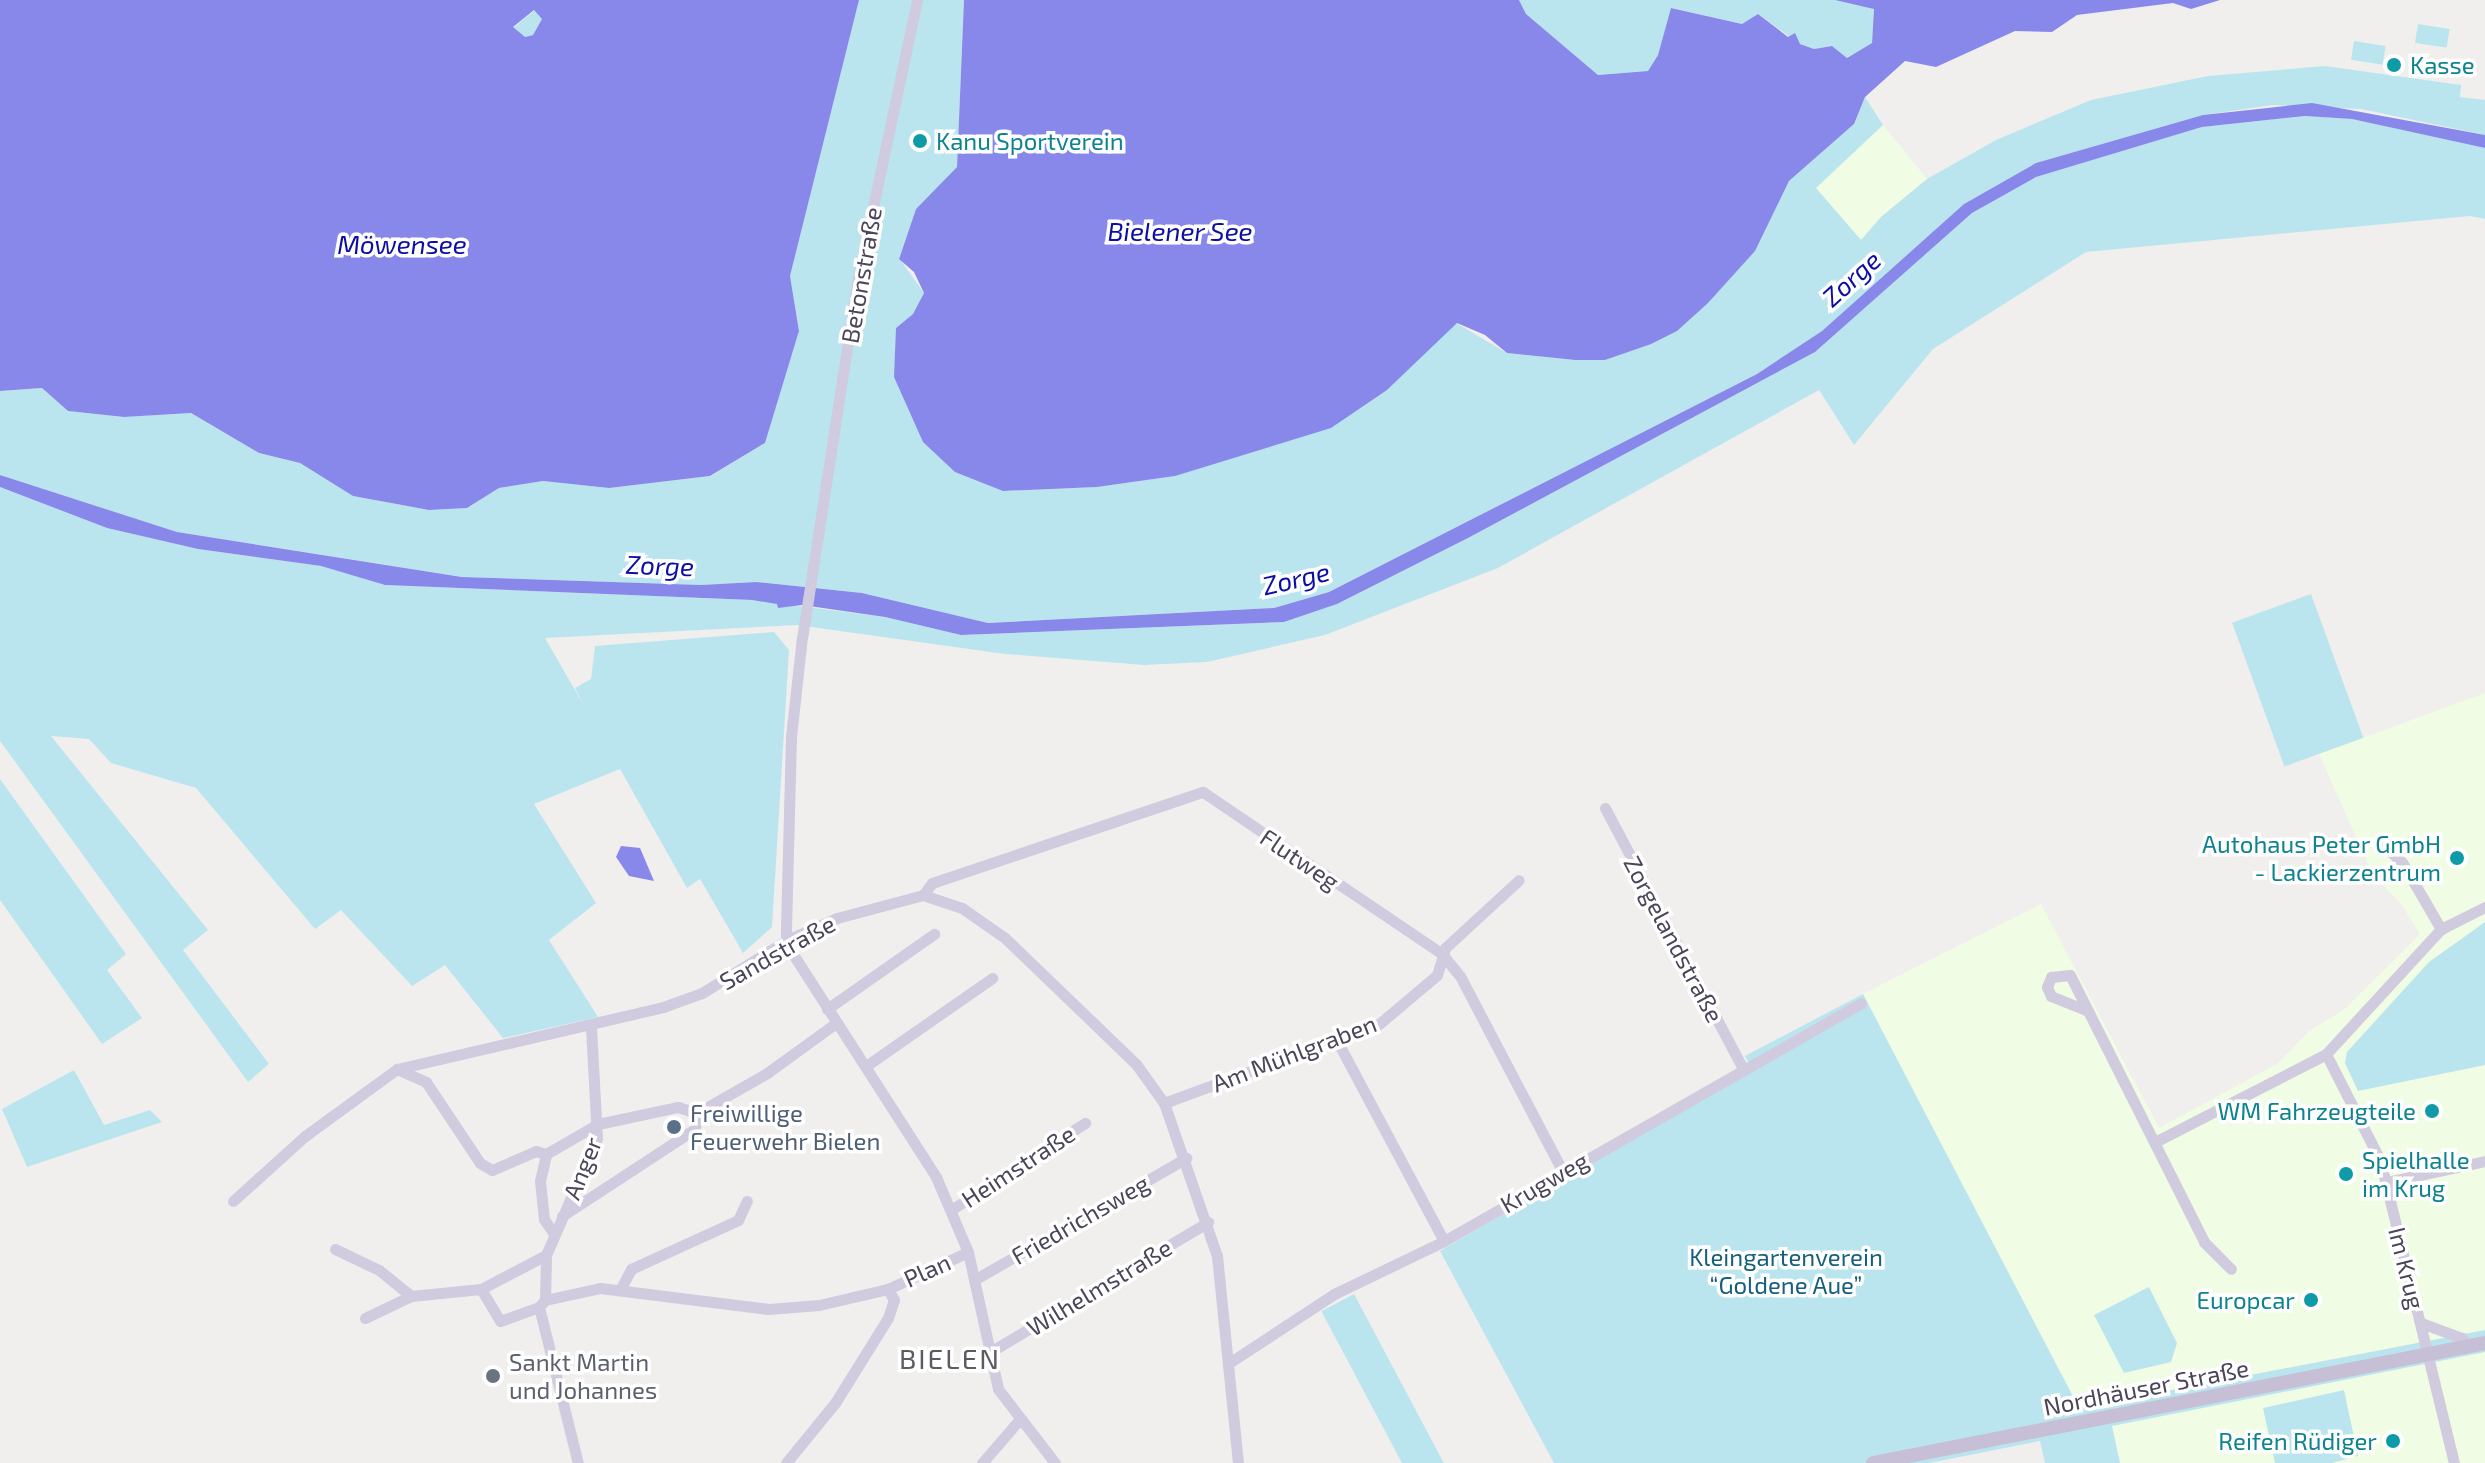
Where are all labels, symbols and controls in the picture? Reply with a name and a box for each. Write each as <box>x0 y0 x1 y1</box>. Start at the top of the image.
place label: Kasse <box>2410 51 2475 79</box>
marker: Kasse <box>2385 56 2403 74</box>
place label: Kanu Sportverein <box>936 127 1124 155</box>
marker: Kanu Sportverein <box>911 132 929 150</box>
street label: Betonstraße <box>835 205 887 345</box>
water label: Bielener See <box>1107 215 1253 247</box>
water label: Möwensee <box>337 228 467 260</box>
water label: Zorge <box>1815 244 1887 312</box>
water label: Zorge <box>625 548 695 582</box>
water label: Zorge <box>1259 555 1333 601</box>
street label: Flutweg <box>1255 822 1345 896</box>
place label: Autohaus Peter GmbH - Lackierzentrum <box>2202 830 2441 886</box>
marker: Autohaus Peter GmbH - Lackierzentrum <box>2448 849 2466 867</box>
street label: Zorgelandstraße <box>1618 851 1730 1027</box>
street label: Sandstraße <box>714 908 840 996</box>
street label: Am Mühlgraben <box>1208 1008 1380 1098</box>
place label: WM Fahrzeugteile <box>2218 1097 2416 1125</box>
place label: Freiwillige Feuerwehr Bielen <box>690 1099 881 1155</box>
marker: WM Fahrzeugteile <box>2423 1102 2441 1120</box>
marker: Freiwillige Feuerwehr Bielen <box>665 1118 683 1136</box>
street label: Heimstraße <box>956 1119 1080 1213</box>
street label: Anger <box>557 1133 607 1203</box>
street label: Krugweg <box>1495 1145 1593 1219</box>
place label: Spielhalle im Krug <box>2362 1146 2470 1202</box>
marker: Spielhalle im Krug <box>2337 1165 2355 1183</box>
street label: Friedrichsweg <box>1006 1168 1154 1270</box>
street label: Im Krug <box>2383 1224 2431 1312</box>
street label: Wilhelmstraße <box>1021 1232 1177 1342</box>
park label: Kleingartenverein “Goldene Aue” <box>1689 1243 1883 1299</box>
street label: Plan <box>899 1247 955 1293</box>
place label: Europcar <box>2196 1286 2295 1314</box>
marker: Europcar <box>2302 1291 2320 1309</box>
district label: BIELEN <box>899 1341 1001 1375</box>
place label: Sankt Martin und Johannes <box>509 1348 658 1404</box>
street label: Nordhäuser Straße <box>2041 1353 2251 1421</box>
marker: Sankt Martin und Johannes <box>484 1367 502 1385</box>
place label: Reifen Rüdiger <box>2218 1427 2377 1455</box>
marker: Reifen Rüdiger <box>2384 1432 2402 1450</box>

